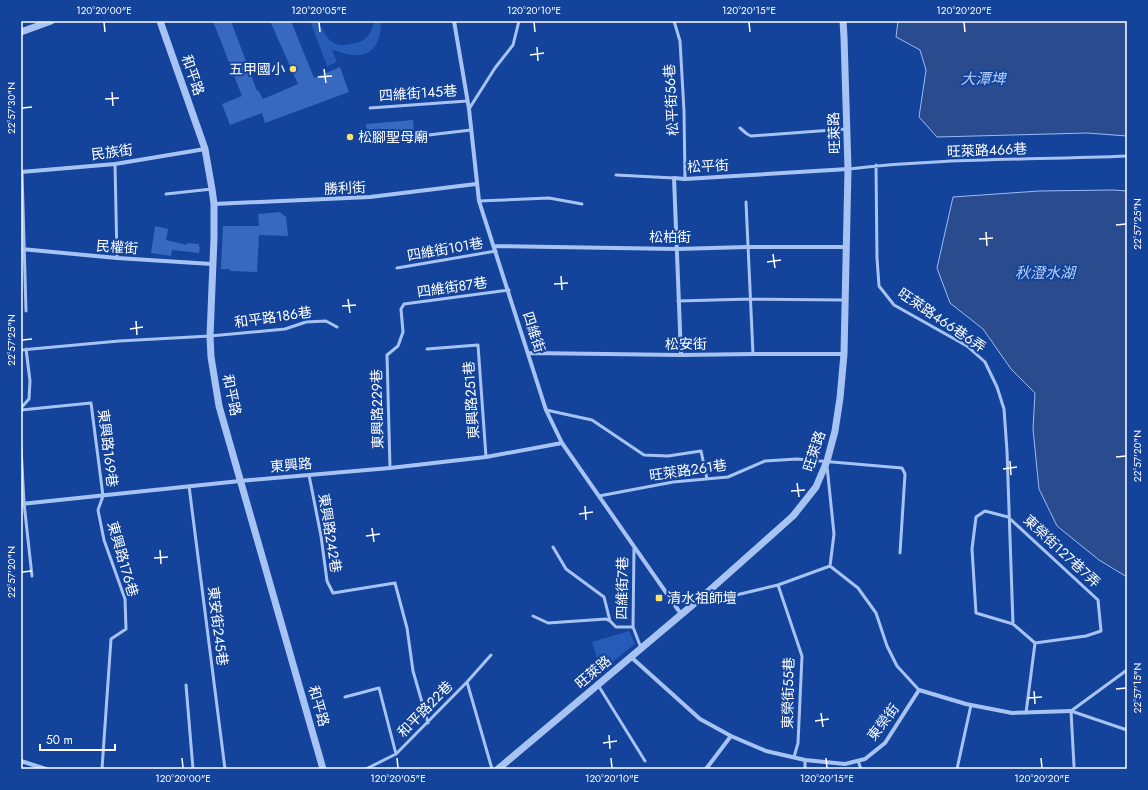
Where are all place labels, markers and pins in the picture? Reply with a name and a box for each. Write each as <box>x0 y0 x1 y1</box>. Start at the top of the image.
place label: 五甲國小 <box>229 59 285 79</box>
marker: 五甲國小 <box>288 64 298 74</box>
place label: 松腳聖母廟 <box>358 127 428 147</box>
marker: 松腳聖母廟 <box>345 132 355 142</box>
place label: 清水祖師壇 <box>667 588 737 608</box>
marker: 清水祖師壇 <box>654 593 664 603</box>

